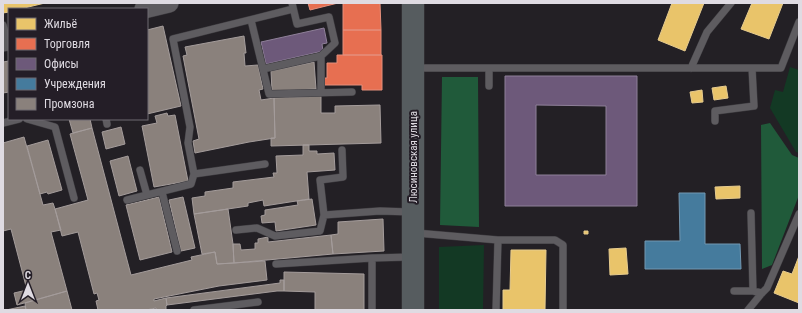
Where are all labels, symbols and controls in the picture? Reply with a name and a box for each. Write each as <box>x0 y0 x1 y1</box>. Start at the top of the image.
legend <box>8 8 148 120</box>
text: Жильё <box>44 17 77 31</box>
text: Торговля <box>44 37 90 51</box>
text: Офисы <box>44 57 79 71</box>
text: Учреждения <box>44 77 106 91</box>
text: Промзона <box>44 97 95 111</box>
street label: Люсиновская улица <box>407 111 420 203</box>
north arrow <box>8 265 48 305</box>
text: С <box>25 269 31 282</box>

